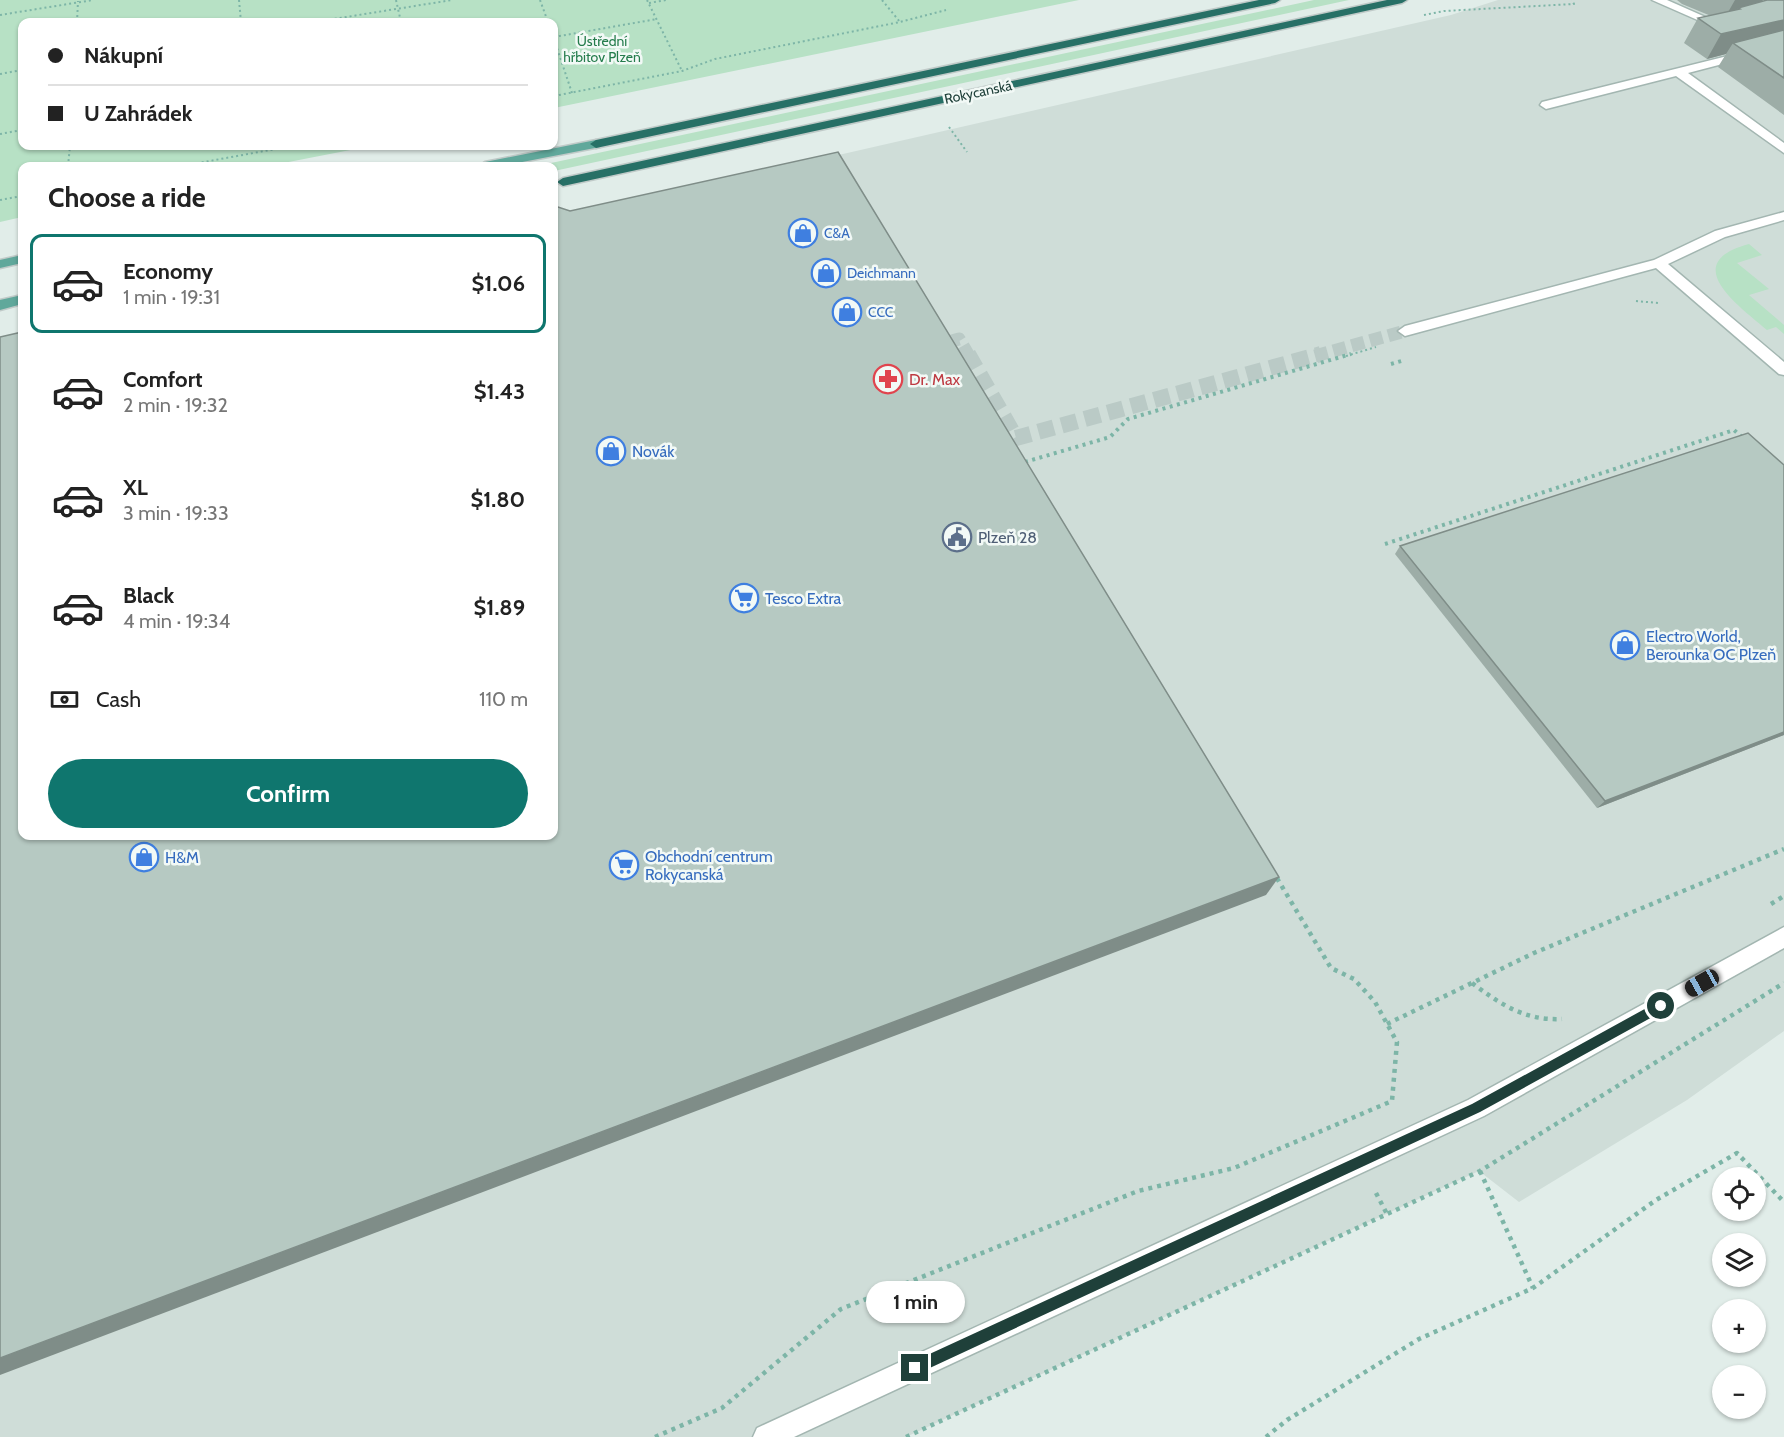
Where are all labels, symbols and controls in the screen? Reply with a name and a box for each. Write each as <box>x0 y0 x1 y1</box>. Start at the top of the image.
park label: Ústřední hřbitov Plzeň <box>563 32 641 66</box>
text: Nákupní <box>84 42 163 69</box>
street label: Rokycanská <box>943 76 1014 108</box>
text: U Zahrádek <box>84 100 192 127</box>
text: Choose a ride <box>48 181 206 214</box>
shop icon: C&A <box>787 217 819 249</box>
place label: C&A <box>824 224 850 242</box>
icon: car <box>51 257 105 311</box>
shop icon: Deichmann <box>810 257 842 289</box>
text: Economy <box>123 258 213 285</box>
place label: Deichmann <box>847 264 916 282</box>
text: $1.06 <box>472 270 525 297</box>
text: 1 min · 19:31 <box>123 285 220 309</box>
shop icon: CCC <box>831 296 863 328</box>
place label: CCC <box>868 303 894 321</box>
pharmacy icon: Dr. Max <box>872 363 904 395</box>
icon: car <box>51 365 105 419</box>
text: Comfort <box>123 366 202 393</box>
place label: Dr. Max <box>909 370 961 389</box>
text: $1.43 <box>474 378 525 405</box>
text: 2 min · 19:32 <box>123 393 228 417</box>
shop icon: Novák <box>595 435 627 467</box>
place label: Novák <box>632 442 675 461</box>
icon: car <box>51 473 105 527</box>
text: XL <box>123 474 148 501</box>
text: $1.80 <box>470 486 525 513</box>
text: 3 min · 19:33 <box>123 501 229 525</box>
public building icon: Plzeň 28 <box>941 521 973 553</box>
place label: Plzeň 28 <box>978 528 1037 547</box>
icon: car <box>51 581 105 635</box>
text: Black <box>123 582 174 609</box>
supermarket icon: Tesco Extra <box>728 582 760 614</box>
place label: Tesco Extra <box>765 589 841 608</box>
text: $1.89 <box>474 594 525 621</box>
text: 4 min · 19:34 <box>123 609 230 633</box>
place label: Electro World, Berounka OC Plzeň <box>1646 627 1776 664</box>
shop icon: Electro World, Berounka OC Plzeň <box>1609 629 1641 661</box>
icon: cash <box>48 683 81 716</box>
text: Cash <box>96 686 141 713</box>
text: 110 m <box>479 687 528 711</box>
button: Confirm <box>48 759 528 828</box>
shop icon: H&M <box>128 841 160 873</box>
place label: Obchodní centrum Rokycanská <box>645 847 773 884</box>
place label: H&M <box>165 848 199 867</box>
supermarket icon: Obchodní centrum Rokycanská <box>608 849 640 881</box>
car <box>1682 966 1722 1000</box>
route start <box>1647 992 1674 1019</box>
map controls <box>1712 1167 1766 1419</box>
button: locate <box>1712 1167 1766 1221</box>
button: layers <box>1712 1233 1766 1287</box>
callout: 1 min <box>866 1281 964 1323</box>
text: 1 min <box>893 1290 938 1314</box>
button: + <box>1712 1299 1766 1353</box>
route end <box>901 1354 928 1381</box>
button: − <box>1712 1365 1766 1419</box>

